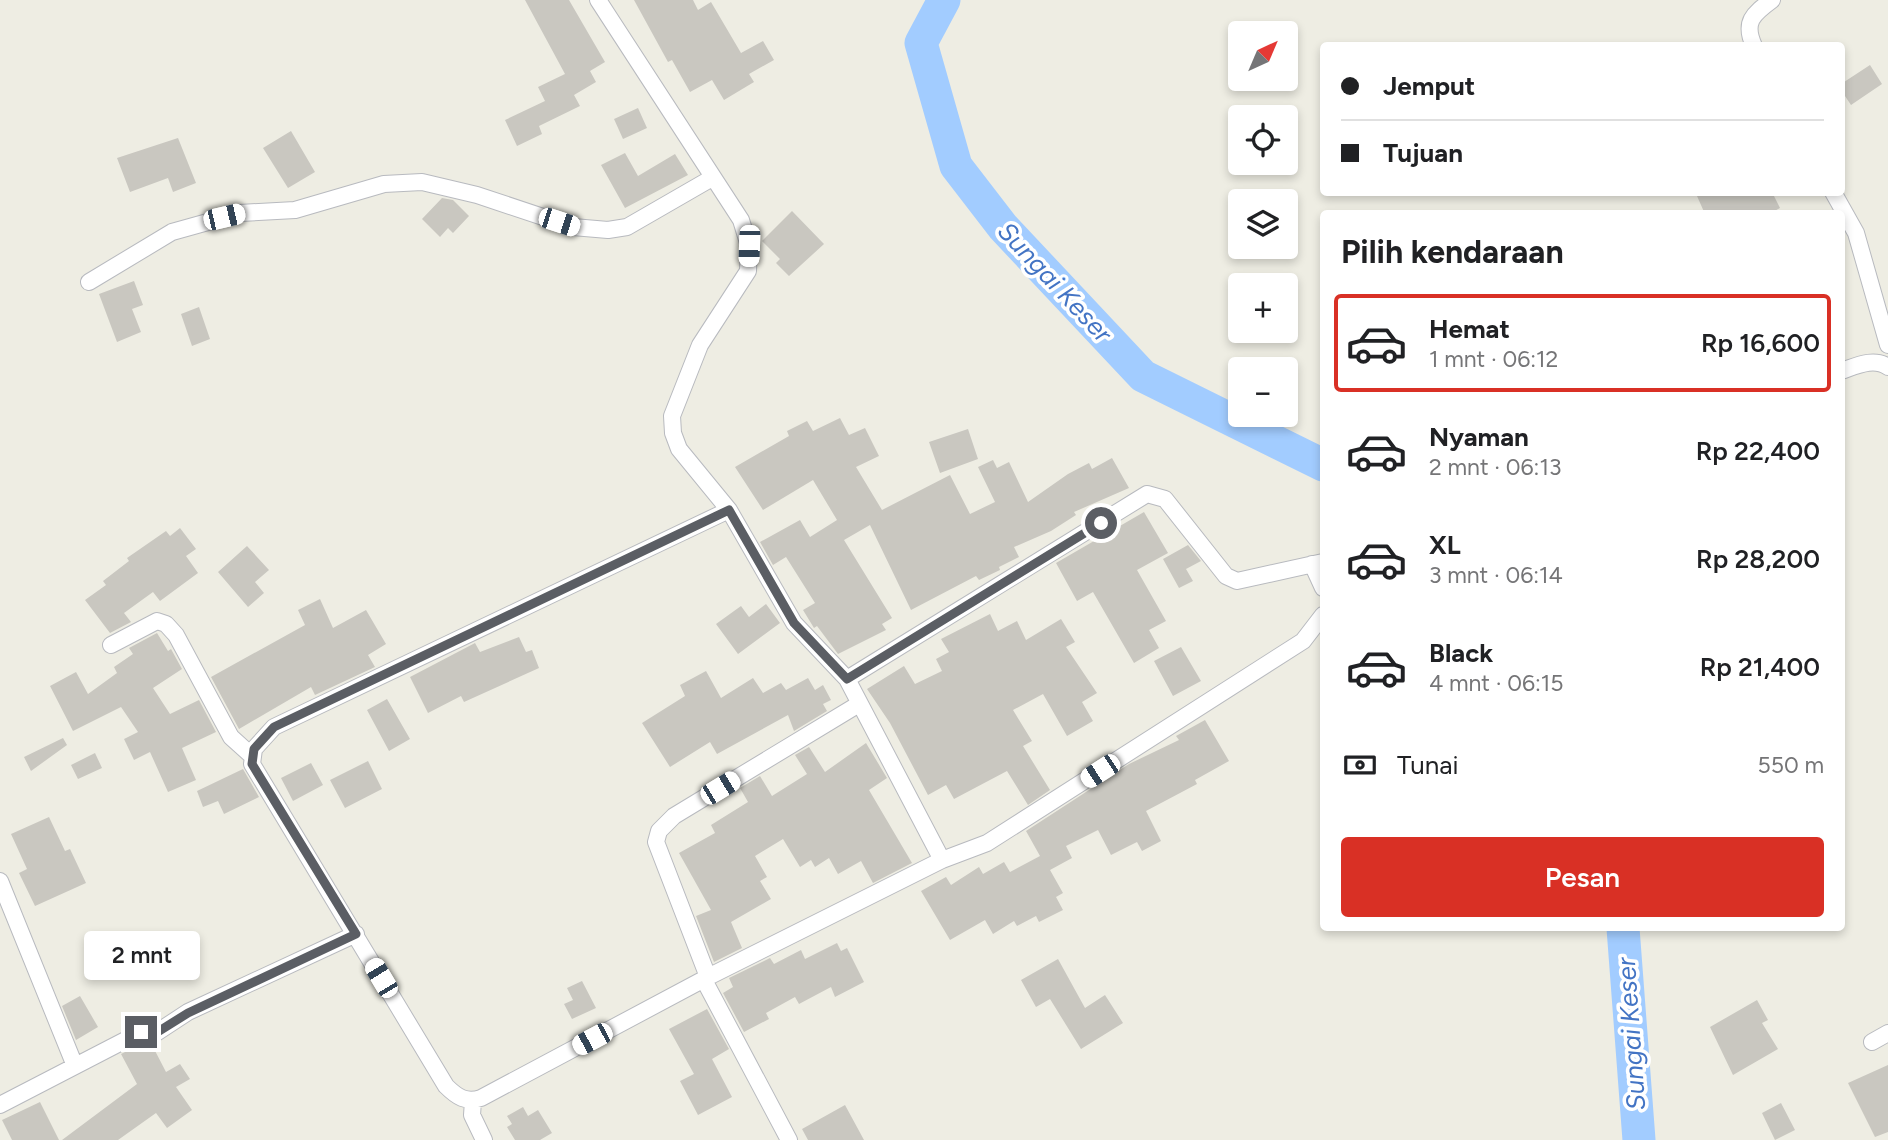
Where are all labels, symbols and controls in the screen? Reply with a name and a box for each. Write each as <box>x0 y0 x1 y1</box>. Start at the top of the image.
north arrow <box>1228 21 1298 91</box>
map controls <box>1228 21 1298 427</box>
text: Jemput <box>1383 70 1475 102</box>
button: locate <box>1228 105 1298 175</box>
text: Tujuan <box>1383 137 1463 169</box>
button: layers <box>1228 189 1298 259</box>
car <box>202 202 247 232</box>
car <box>536 206 583 238</box>
water label: Sungai Keser <box>991 215 1120 350</box>
car <box>738 225 761 267</box>
text: Pilih kendaraan <box>1341 233 1564 271</box>
button: + <box>1228 273 1298 343</box>
icon: car <box>1345 312 1408 375</box>
text: Hemat <box>1429 313 1510 345</box>
text: Rp 16,600 <box>1701 327 1820 359</box>
text: 1 mnt · 06:12 <box>1429 345 1558 373</box>
button: − <box>1228 357 1298 427</box>
icon: car <box>1345 420 1408 483</box>
text: Nyaman <box>1429 421 1529 453</box>
text: Rp 22,400 <box>1696 435 1820 467</box>
text: 2 mnt · 06:13 <box>1429 453 1561 481</box>
route start <box>1085 507 1117 539</box>
icon: car <box>1345 528 1408 591</box>
text: XL <box>1429 529 1461 561</box>
text: Rp 28,200 <box>1696 543 1820 575</box>
text: 3 mnt · 06:14 <box>1429 561 1563 589</box>
icon: car <box>1345 636 1408 699</box>
text: Black <box>1429 637 1493 669</box>
text: Rp 21,400 <box>1700 651 1820 683</box>
text: 4 mnt · 06:15 <box>1429 669 1564 697</box>
icon: cash <box>1341 746 1379 784</box>
text: Tunai <box>1397 749 1458 781</box>
car <box>1077 751 1124 791</box>
text: 550 m <box>1758 751 1824 779</box>
car <box>697 768 744 808</box>
button: Pesan <box>1341 837 1824 917</box>
callout: 2 mnt <box>83 930 199 979</box>
text: 2 mnt <box>112 941 172 969</box>
car <box>362 955 401 1001</box>
water label: Sungai Keser <box>1610 955 1652 1111</box>
route end <box>125 1016 157 1048</box>
car <box>569 1020 616 1058</box>

